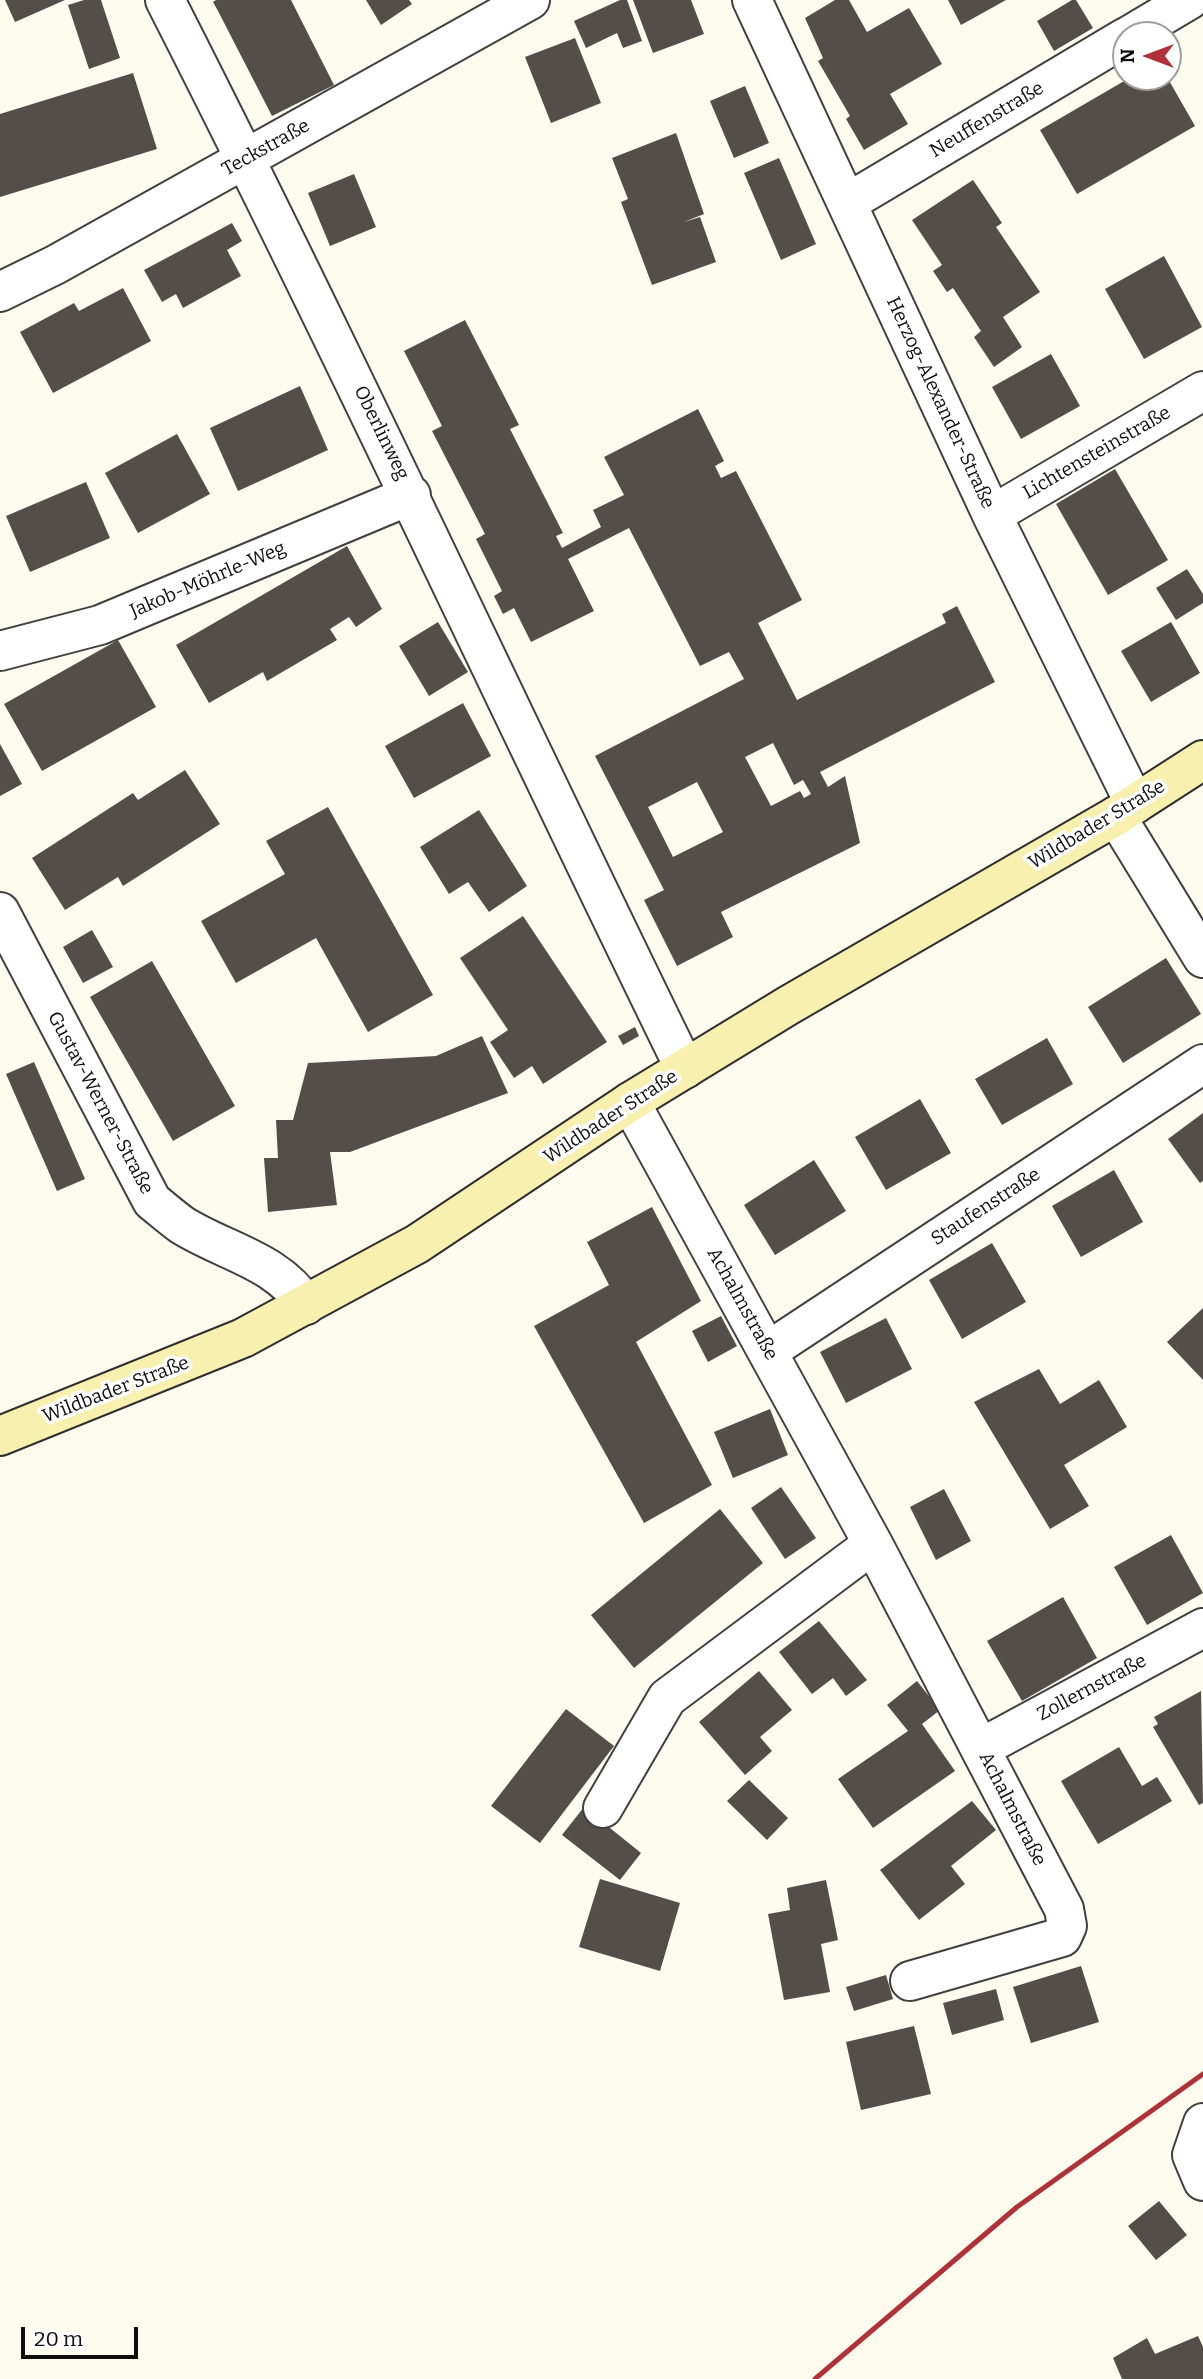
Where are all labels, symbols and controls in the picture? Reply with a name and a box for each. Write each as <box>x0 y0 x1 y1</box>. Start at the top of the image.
north arrow <box>1112 21 1182 91</box>
text: N <box>1116 49 1139 63</box>
street label: Neuffenstraße <box>926 77 1048 163</box>
street label: Teckstraße <box>218 115 314 181</box>
street label: Herzog-Alexander-Straße <box>881 294 999 512</box>
street label: Oberlinweg <box>348 382 414 484</box>
street label: Lichtensteinstraße <box>1019 401 1175 505</box>
street label: Jakob-Möhrle-Weg <box>127 537 289 623</box>
street label: Wildbader Straße <box>1025 775 1169 875</box>
street label: Gustav-Werner-Straße <box>42 1008 158 1198</box>
street label: Wildbader Straße <box>540 1065 682 1169</box>
street label: Staufenstraße <box>927 1163 1045 1251</box>
street label: Achalmstraße <box>702 1244 782 1364</box>
street label: Wildbader Straße <box>40 1352 192 1428</box>
street label: Zollernstraße <box>1033 1650 1151 1726</box>
street label: Achalmstraße <box>973 1748 1051 1870</box>
scale bar <box>24 2312 142 2356</box>
text: 20 m <box>34 2326 83 2352</box>

